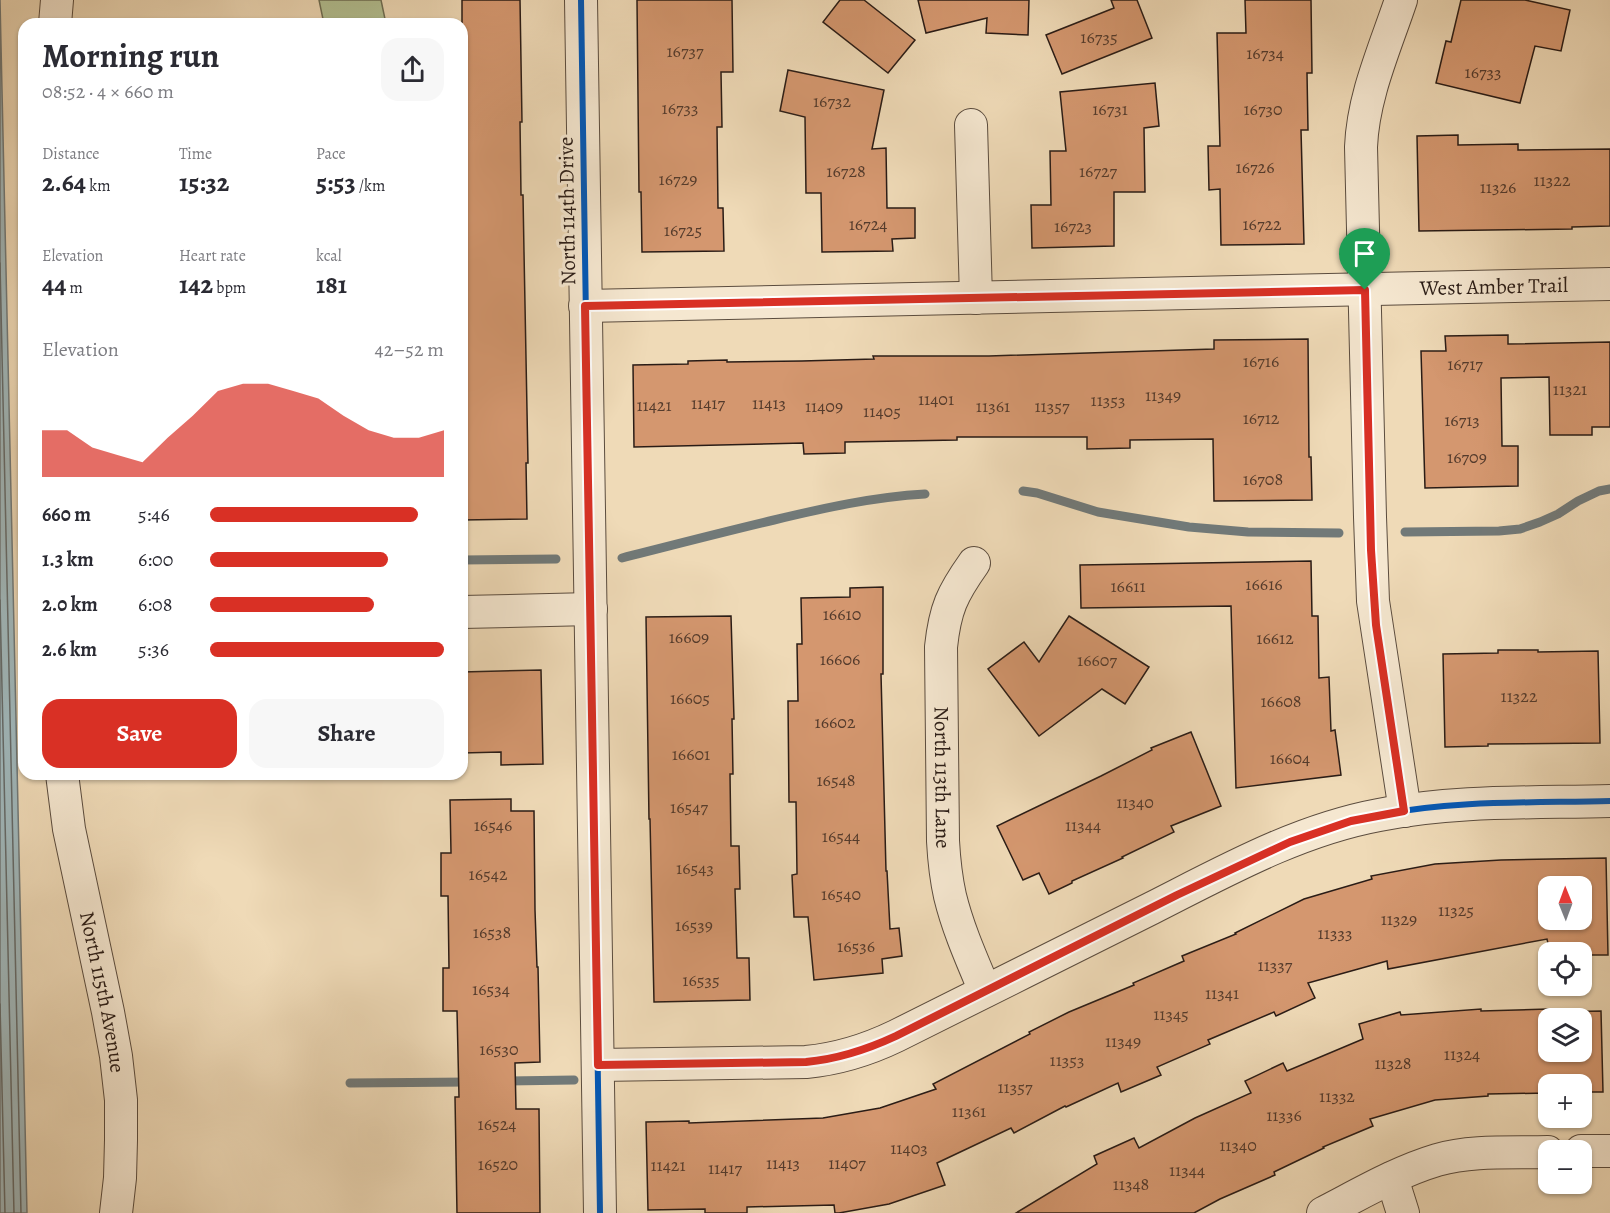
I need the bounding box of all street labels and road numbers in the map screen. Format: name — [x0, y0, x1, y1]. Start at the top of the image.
street label: North 114th Drive — [552, 136, 582, 286]
street label: West Amber Trail — [1418, 271, 1568, 302]
street label: North 113th Lane — [928, 706, 957, 849]
street label: North 115th Avenue — [73, 909, 132, 1074]

